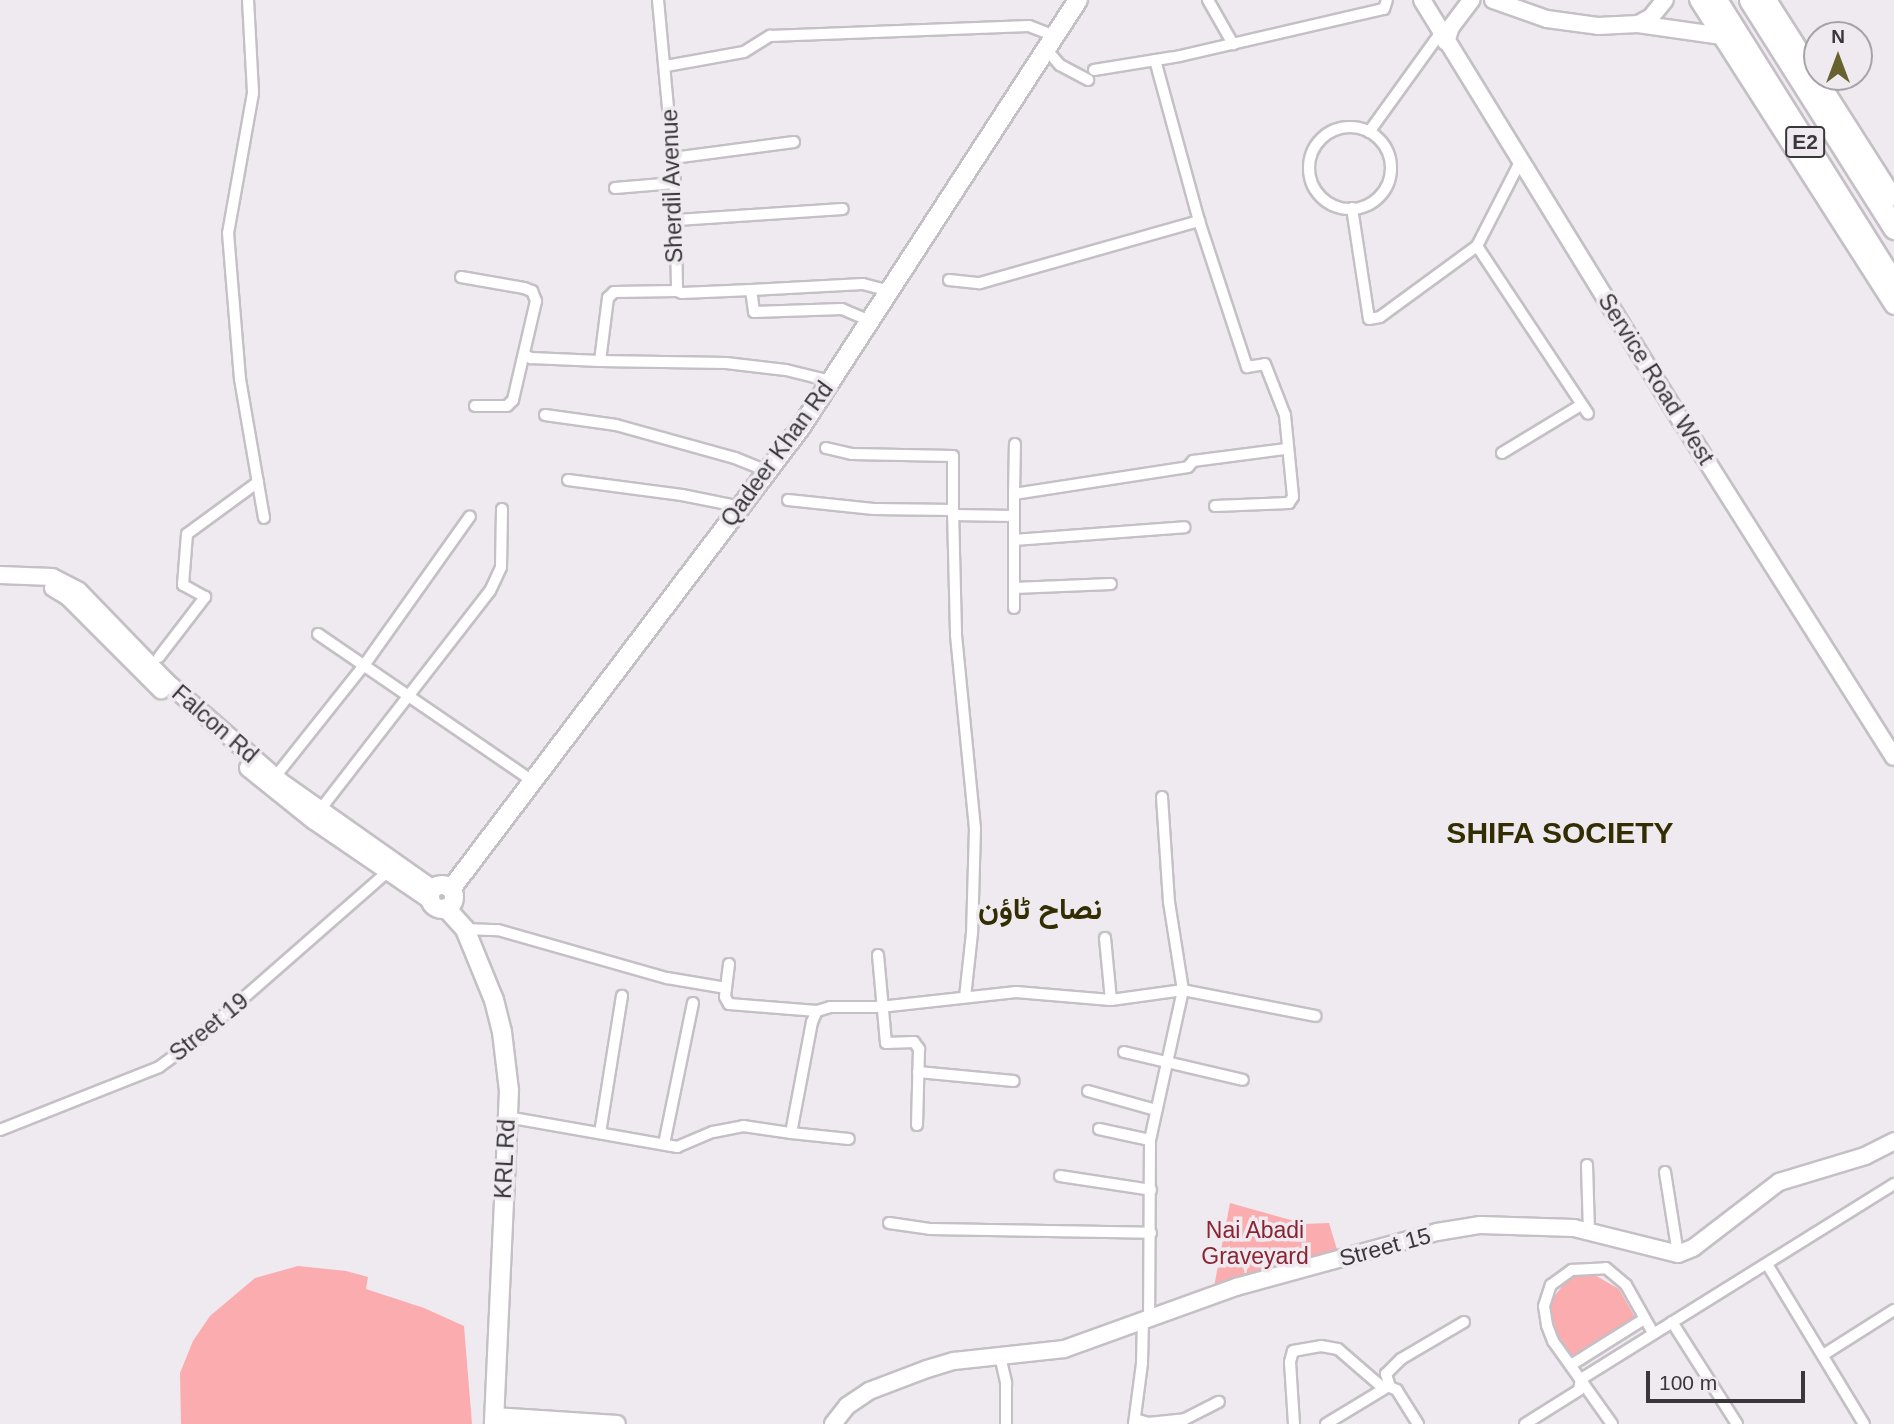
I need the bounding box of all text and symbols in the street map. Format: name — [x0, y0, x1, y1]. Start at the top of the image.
north arrow — [1803, 21, 1873, 91]
text: N — [1831, 26, 1845, 47]
street label: Sherdil Avenue — [655, 108, 689, 264]
road number: E2 — [1784, 124, 1826, 160]
street label: Service Road West — [1592, 288, 1720, 470]
street label: Qadeer Khan Rd — [715, 376, 839, 532]
street label: Falcon Rd — [166, 679, 264, 769]
district label: SHIFA SOCIETY — [1434, 815, 1686, 851]
district label: نصاح ٹاؤن — [978, 891, 1102, 927]
street label: Street 19 — [164, 987, 254, 1067]
street label: KRL Rd — [489, 1118, 521, 1200]
park label: Nai Abadi Graveyard — [1201, 1216, 1309, 1270]
street label: Street 15 — [1336, 1222, 1434, 1272]
scale bar — [1649, 1358, 1808, 1402]
text: 100 m — [1659, 1371, 1717, 1394]

